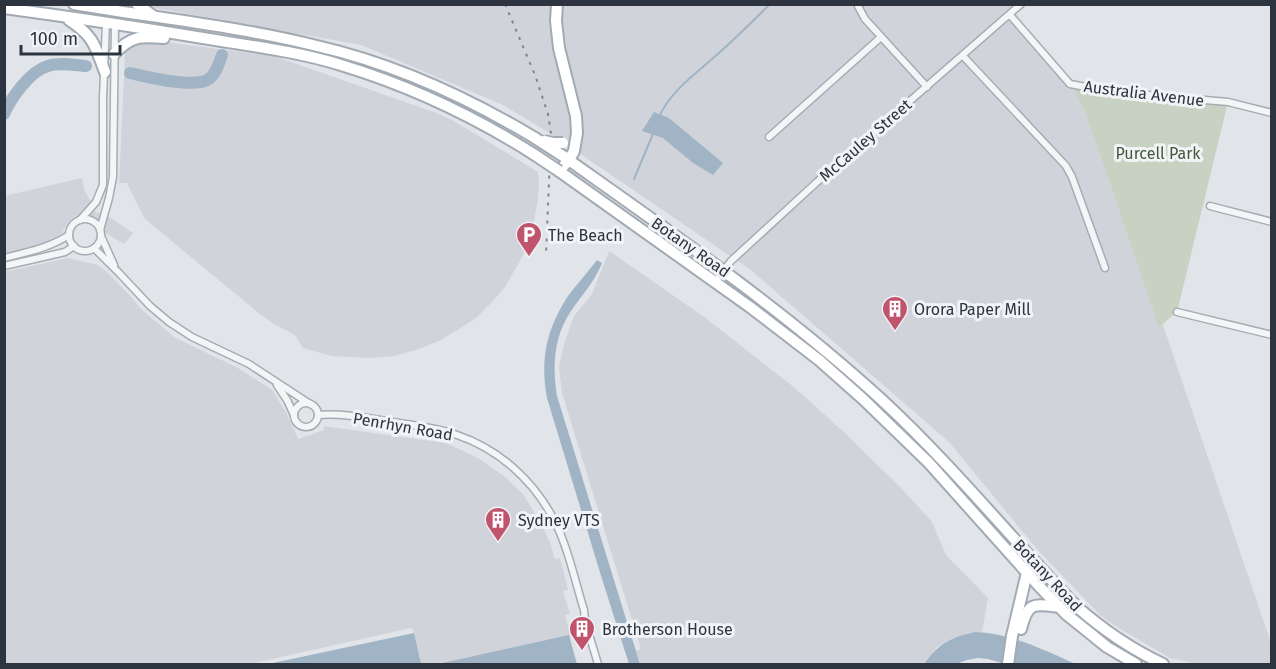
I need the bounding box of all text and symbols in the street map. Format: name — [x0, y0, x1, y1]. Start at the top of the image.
scale bar — [21, 18, 120, 56]
text: 100 m — [30, 28, 78, 50]
street label: Australia Avenue — [1083, 77, 1205, 110]
street label: McCauley Street — [815, 95, 915, 186]
park label: Purcell Park — [1115, 144, 1201, 163]
street label: Botany Road — [648, 213, 734, 281]
parking icon: The Beach — [514, 220, 544, 258]
place label: The Beach — [548, 226, 623, 245]
building icon: Orora Paper Mill — [880, 294, 910, 332]
place label: Orora Paper Mill — [914, 300, 1031, 319]
street label: Penrhyn Road — [352, 408, 454, 445]
building icon: Sydney VTS — [483, 505, 513, 543]
place label: Sydney VTS — [518, 511, 600, 530]
street label: Botany Road — [1009, 535, 1086, 615]
building icon: Brotherson House — [567, 614, 597, 652]
place label: Brotherson House — [602, 620, 733, 639]

